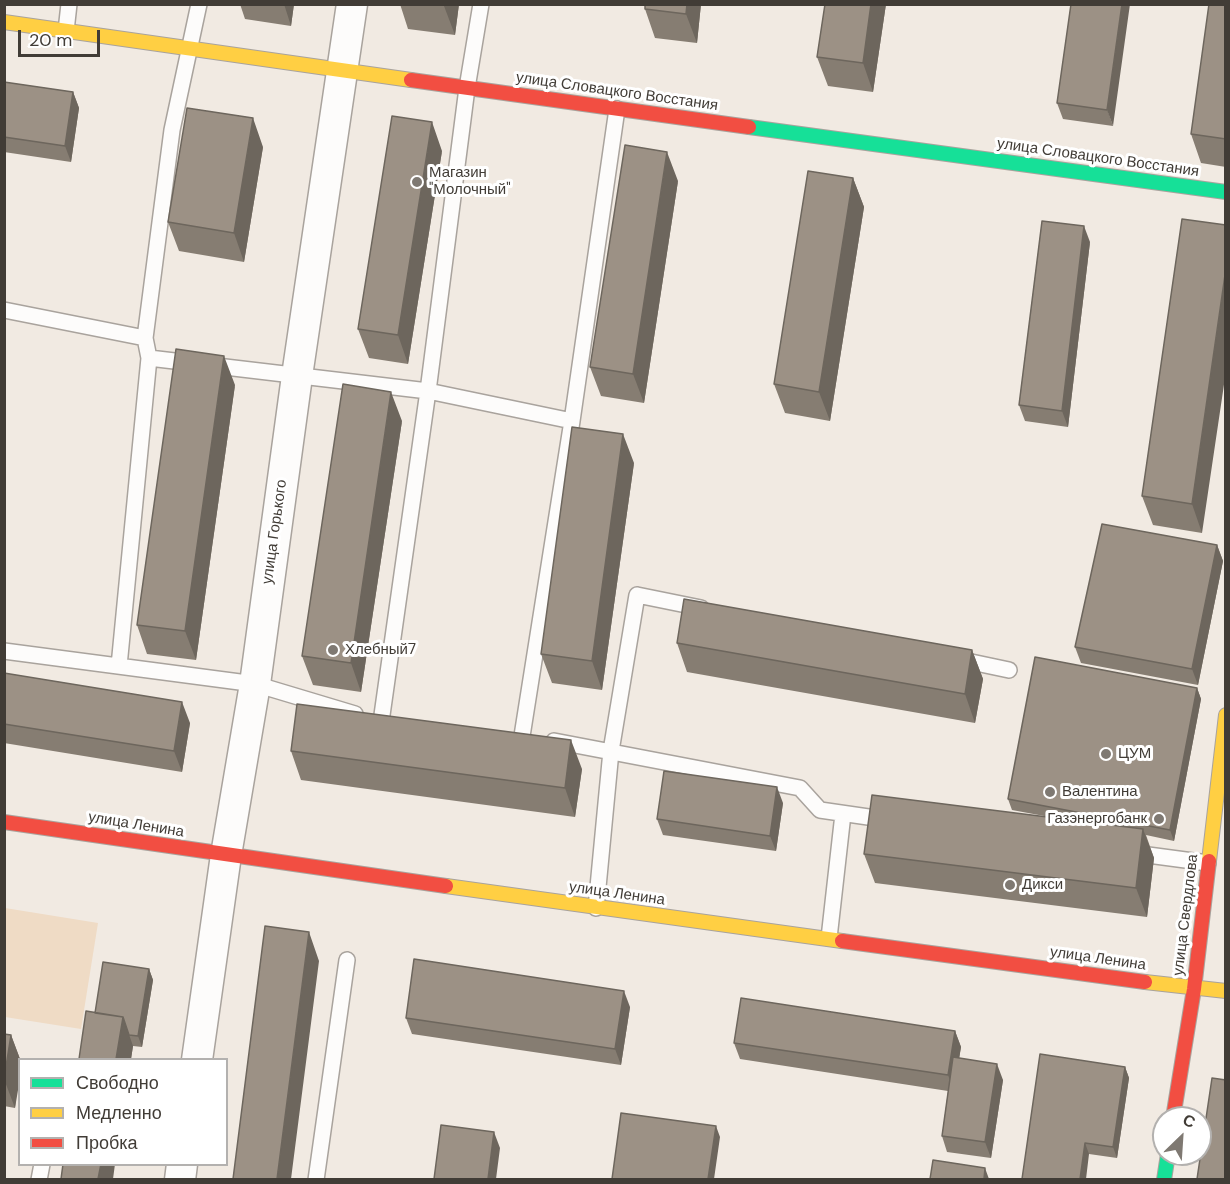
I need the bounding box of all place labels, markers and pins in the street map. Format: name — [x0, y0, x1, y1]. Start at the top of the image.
place label: Магазин "Молочный" — [429, 164, 511, 199]
marker: Магазин "Молочный" — [410, 175, 424, 189]
place label: Хлебный7 — [345, 641, 416, 659]
marker: Хлебный7 — [326, 643, 340, 657]
place label: ЦУМ — [1118, 745, 1151, 763]
marker: ЦУМ — [1099, 747, 1113, 761]
place label: Валентина — [1062, 783, 1138, 801]
marker: Валентина — [1043, 785, 1057, 799]
place label: Газэнергобанк — [1047, 810, 1147, 828]
marker: Газэнергобанк — [1152, 812, 1166, 826]
place label: Дикси — [1022, 876, 1063, 894]
marker: Дикси — [1003, 878, 1017, 892]

